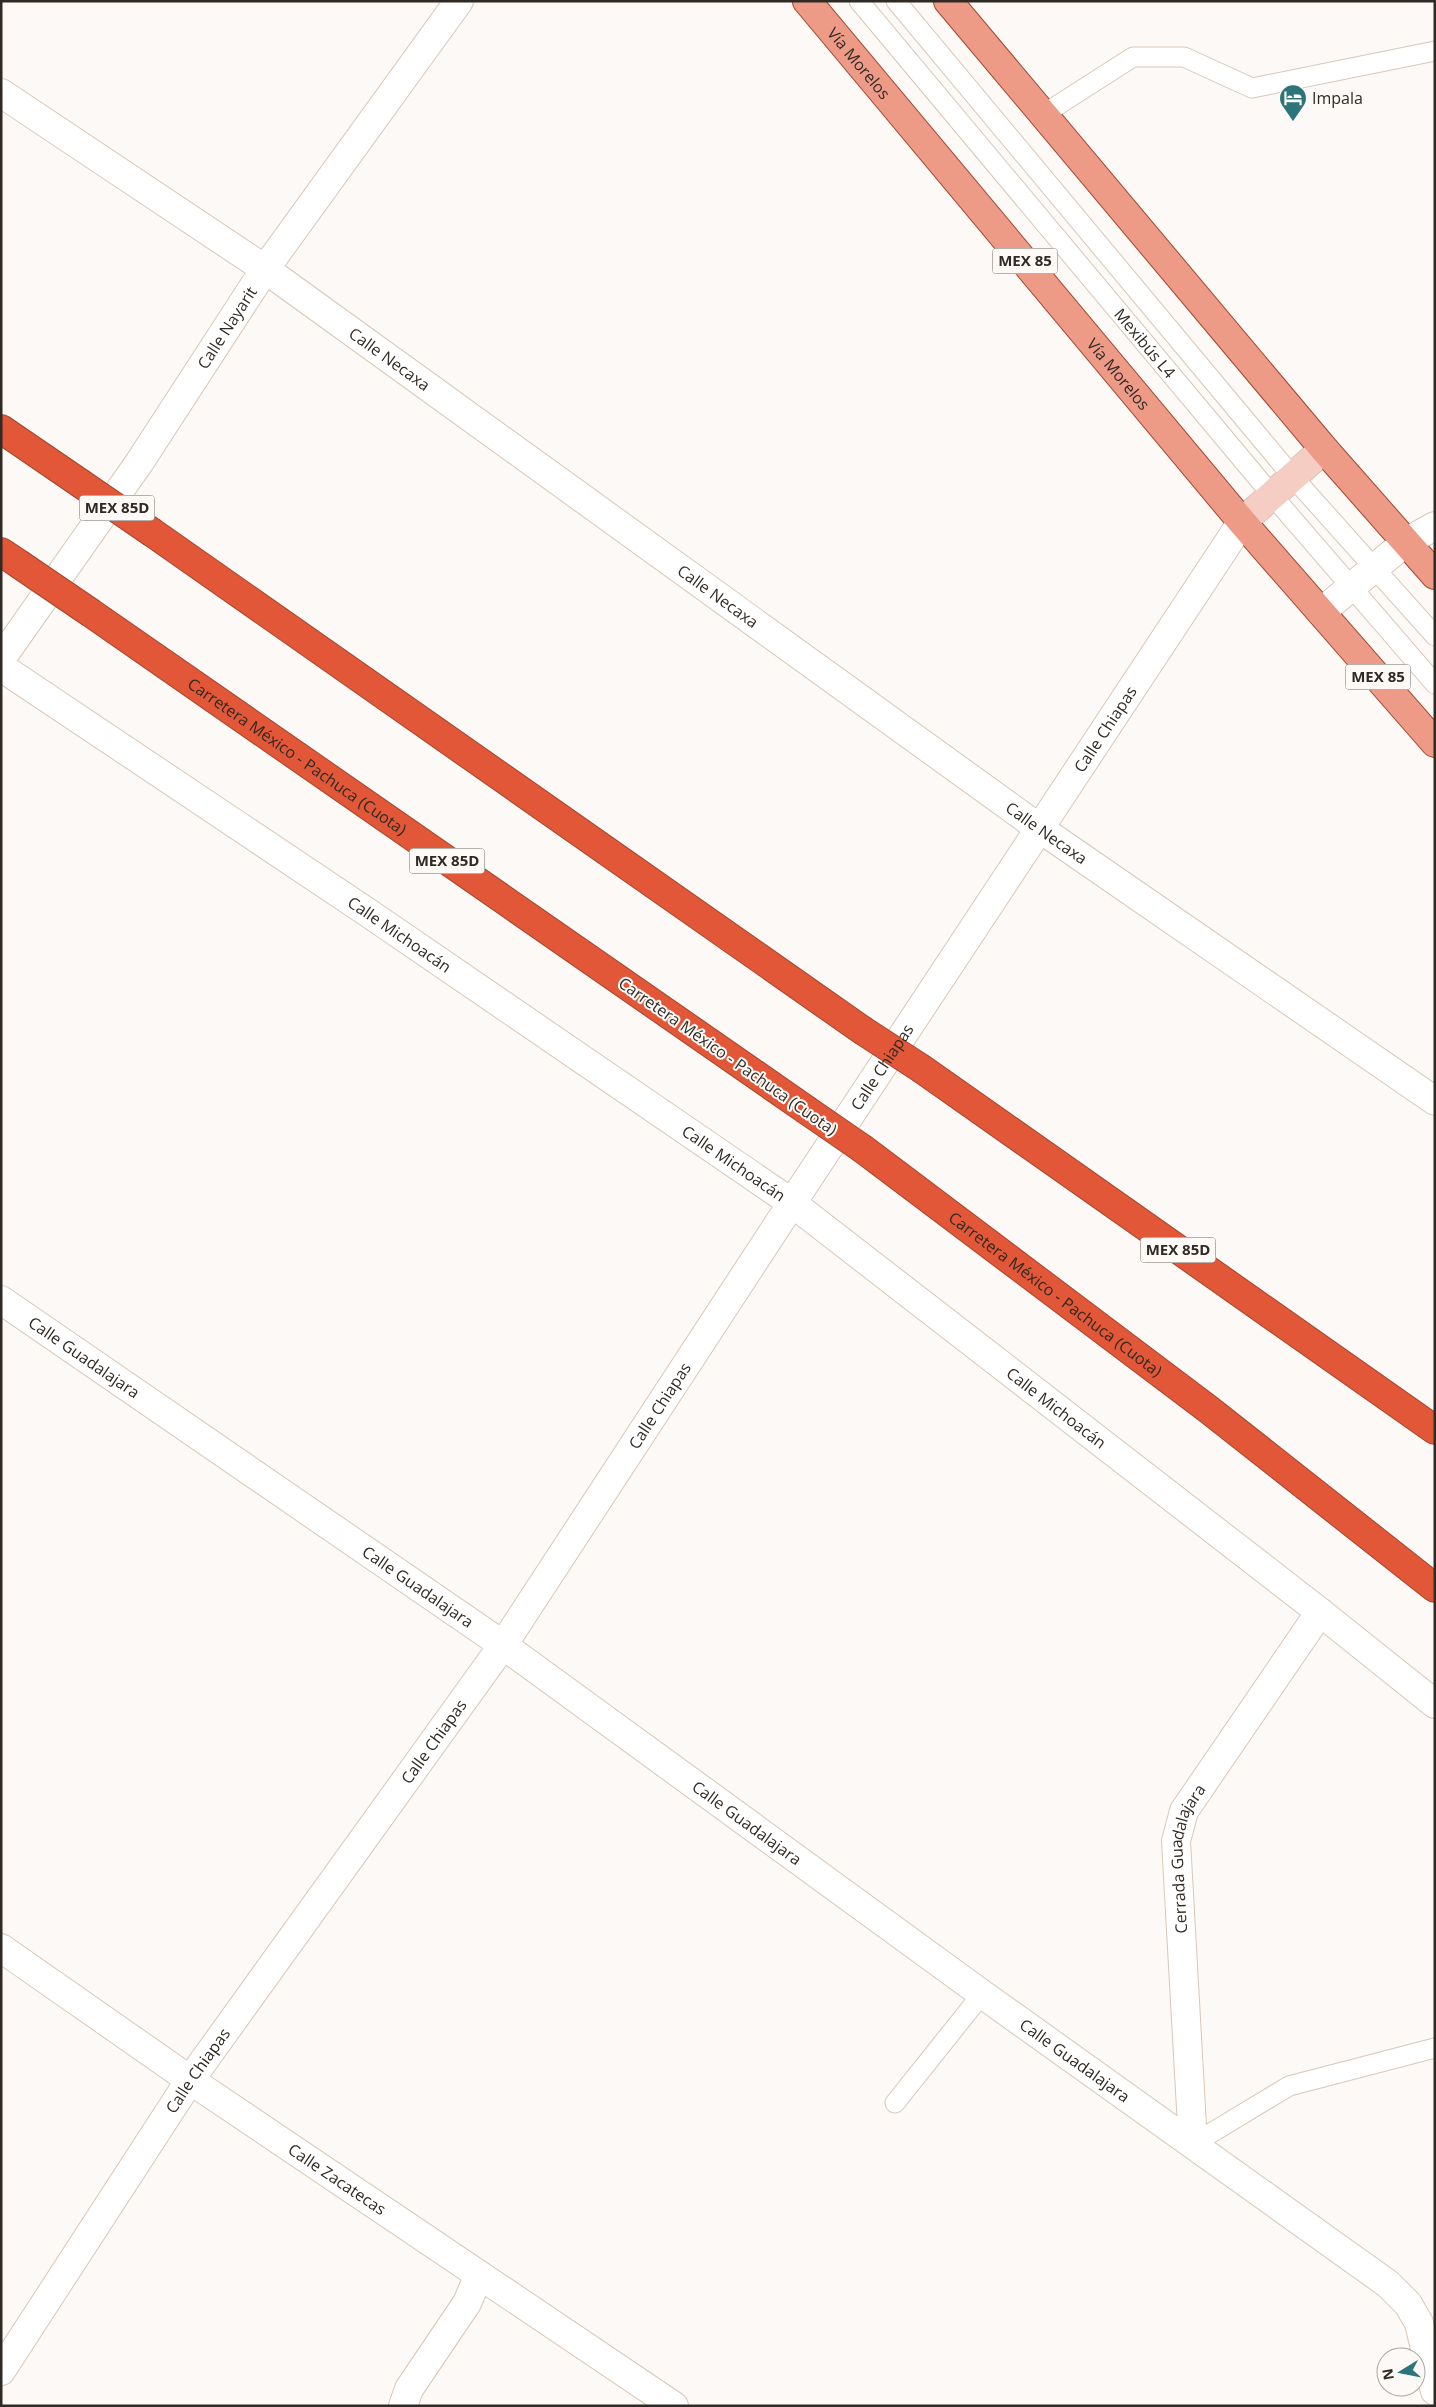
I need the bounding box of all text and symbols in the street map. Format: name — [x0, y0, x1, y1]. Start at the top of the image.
street label: Vía Morelos — [822, 23, 895, 104]
hotel icon: Impala — [1278, 83, 1308, 122]
place label: Impala — [1312, 87, 1363, 109]
road number: MEX 85 — [992, 248, 1058, 274]
street label: Calle Nayarit — [192, 282, 262, 373]
street label: Mexibús L4 — [1109, 304, 1181, 383]
street label: Calle Necaxa — [345, 322, 435, 396]
street label: Vía Morelos — [1082, 333, 1155, 415]
road number: MEX 85D — [80, 496, 154, 520]
street label: Calle Necaxa — [673, 559, 763, 633]
road number: MEX 85 — [1346, 664, 1410, 690]
street label: Carretera México - Pachuca (Cuota) — [183, 672, 411, 840]
street label: Calle Chiapas — [1069, 682, 1142, 777]
street label: Calle Necaxa — [1001, 796, 1092, 869]
road number: MEX 85D — [410, 848, 484, 874]
street label: Calle Michoacán — [343, 891, 456, 978]
street label: Carretera México - Pachuca (Cuota) — [614, 972, 842, 1140]
street label: Calle Chiapas — [845, 1019, 918, 1115]
street label: Calle Michoacán — [678, 1120, 790, 1206]
street label: Carretera México - Pachuca (Cuota) — [944, 1206, 1167, 1382]
road number: MEX 85D — [1140, 1238, 1216, 1262]
street label: Calle Guadalajara — [24, 1311, 144, 1403]
street label: Calle Chiapas — [623, 1358, 696, 1453]
street label: Calle Michoacán — [1002, 1362, 1111, 1454]
street label: Calle Guadalajara — [358, 1541, 478, 1633]
street label: Calle Chiapas — [396, 1695, 471, 1788]
street label: Calle Guadalajara — [688, 1775, 806, 1870]
street label: Cerrada Guadalajara — [1165, 1780, 1210, 1934]
street label: Calle Guadalajara — [1015, 2013, 1134, 2107]
street label: Calle Chiapas — [160, 2024, 235, 2118]
street label: Calle Zacatecas — [284, 2138, 390, 2220]
north arrow — [1376, 2347, 1426, 2397]
text: N — [1377, 2367, 1398, 2382]

